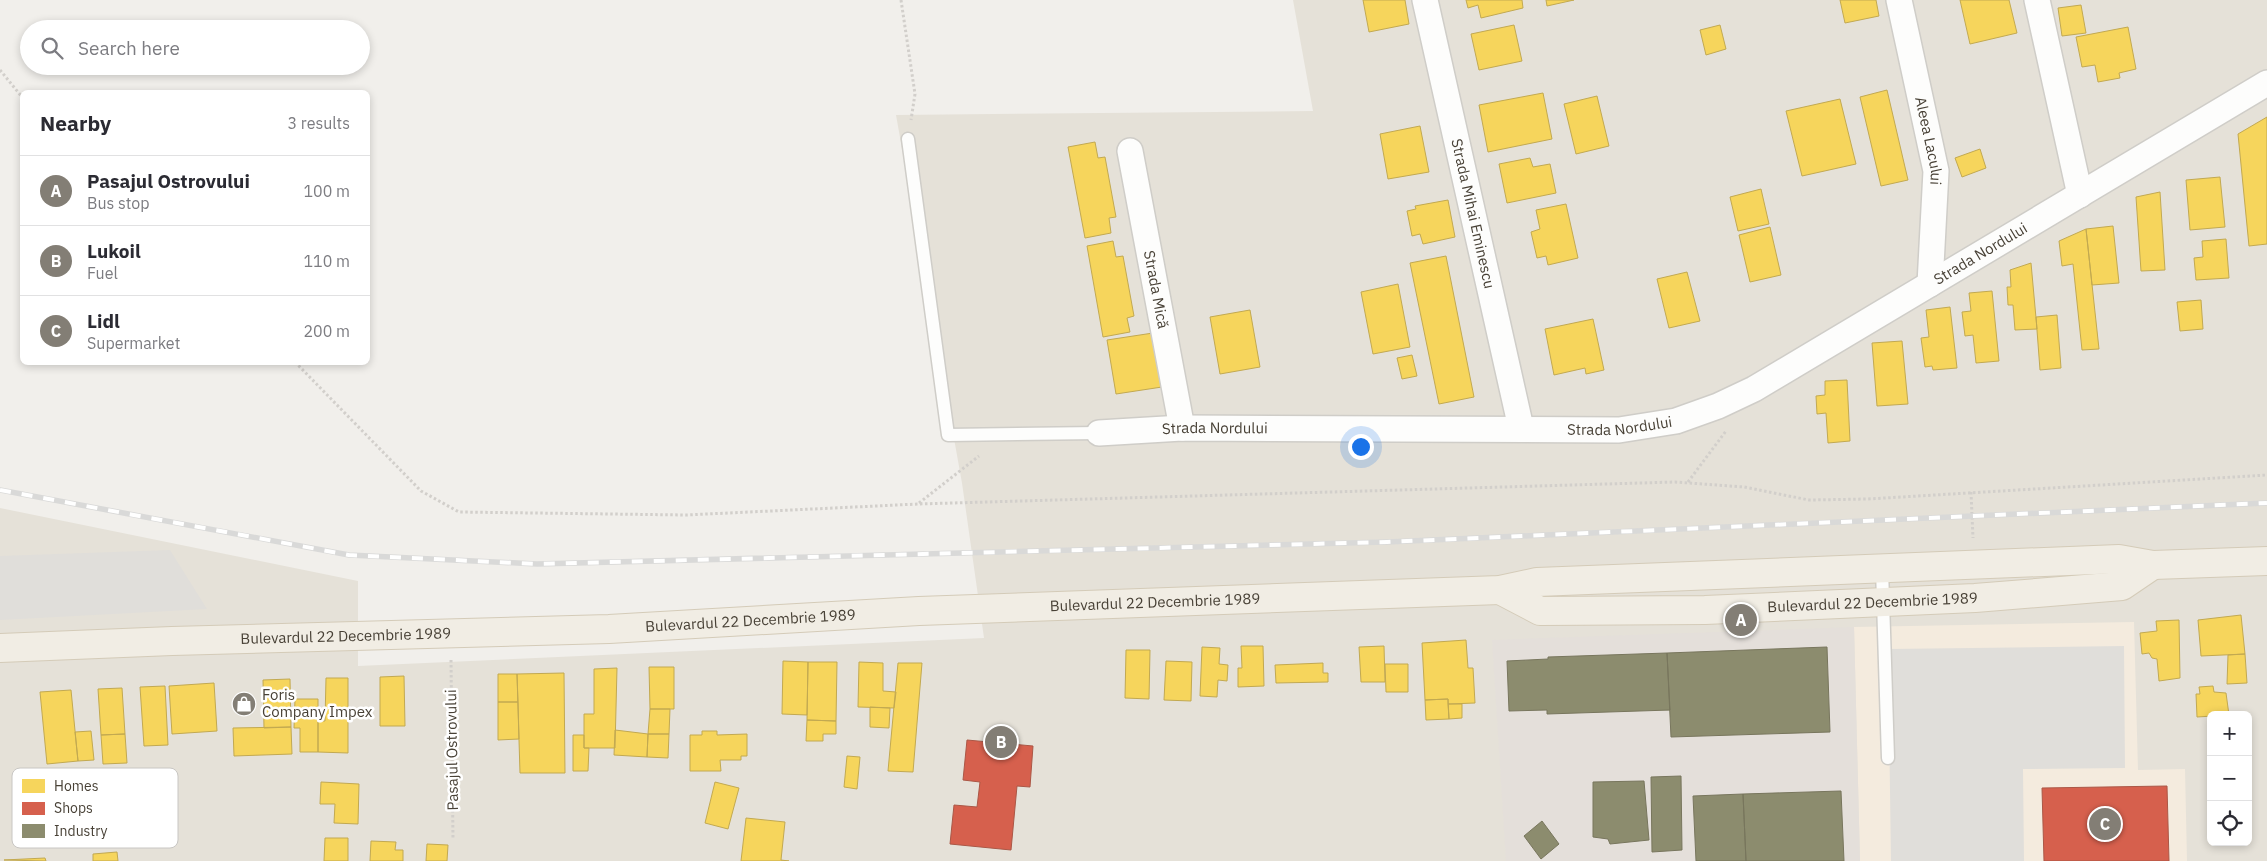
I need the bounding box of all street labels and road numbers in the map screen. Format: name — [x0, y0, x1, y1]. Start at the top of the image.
street label: Aleea Lacului — [1911, 95, 1946, 185]
street label: Strada Mihai Eminescu — [1447, 137, 1499, 290]
street label: Strada Nordului — [1930, 218, 2031, 289]
street label: Strada Mică — [1140, 249, 1173, 330]
street label: Strada Nordului — [1567, 412, 1673, 440]
street label: Strada Nordului — [1161, 418, 1268, 438]
street label: Bulevardul 22 Decembrie 1989 — [1767, 588, 1978, 616]
street label: Bulevardul 22 Decembrie 1989 — [1049, 589, 1261, 615]
street label: Bulevardul 22 Decembrie 1989 — [645, 605, 856, 636]
street label: Bulevardul 22 Decembrie 1989 — [240, 623, 451, 648]
street label: Pasajul Ostrovului — [441, 689, 462, 811]

